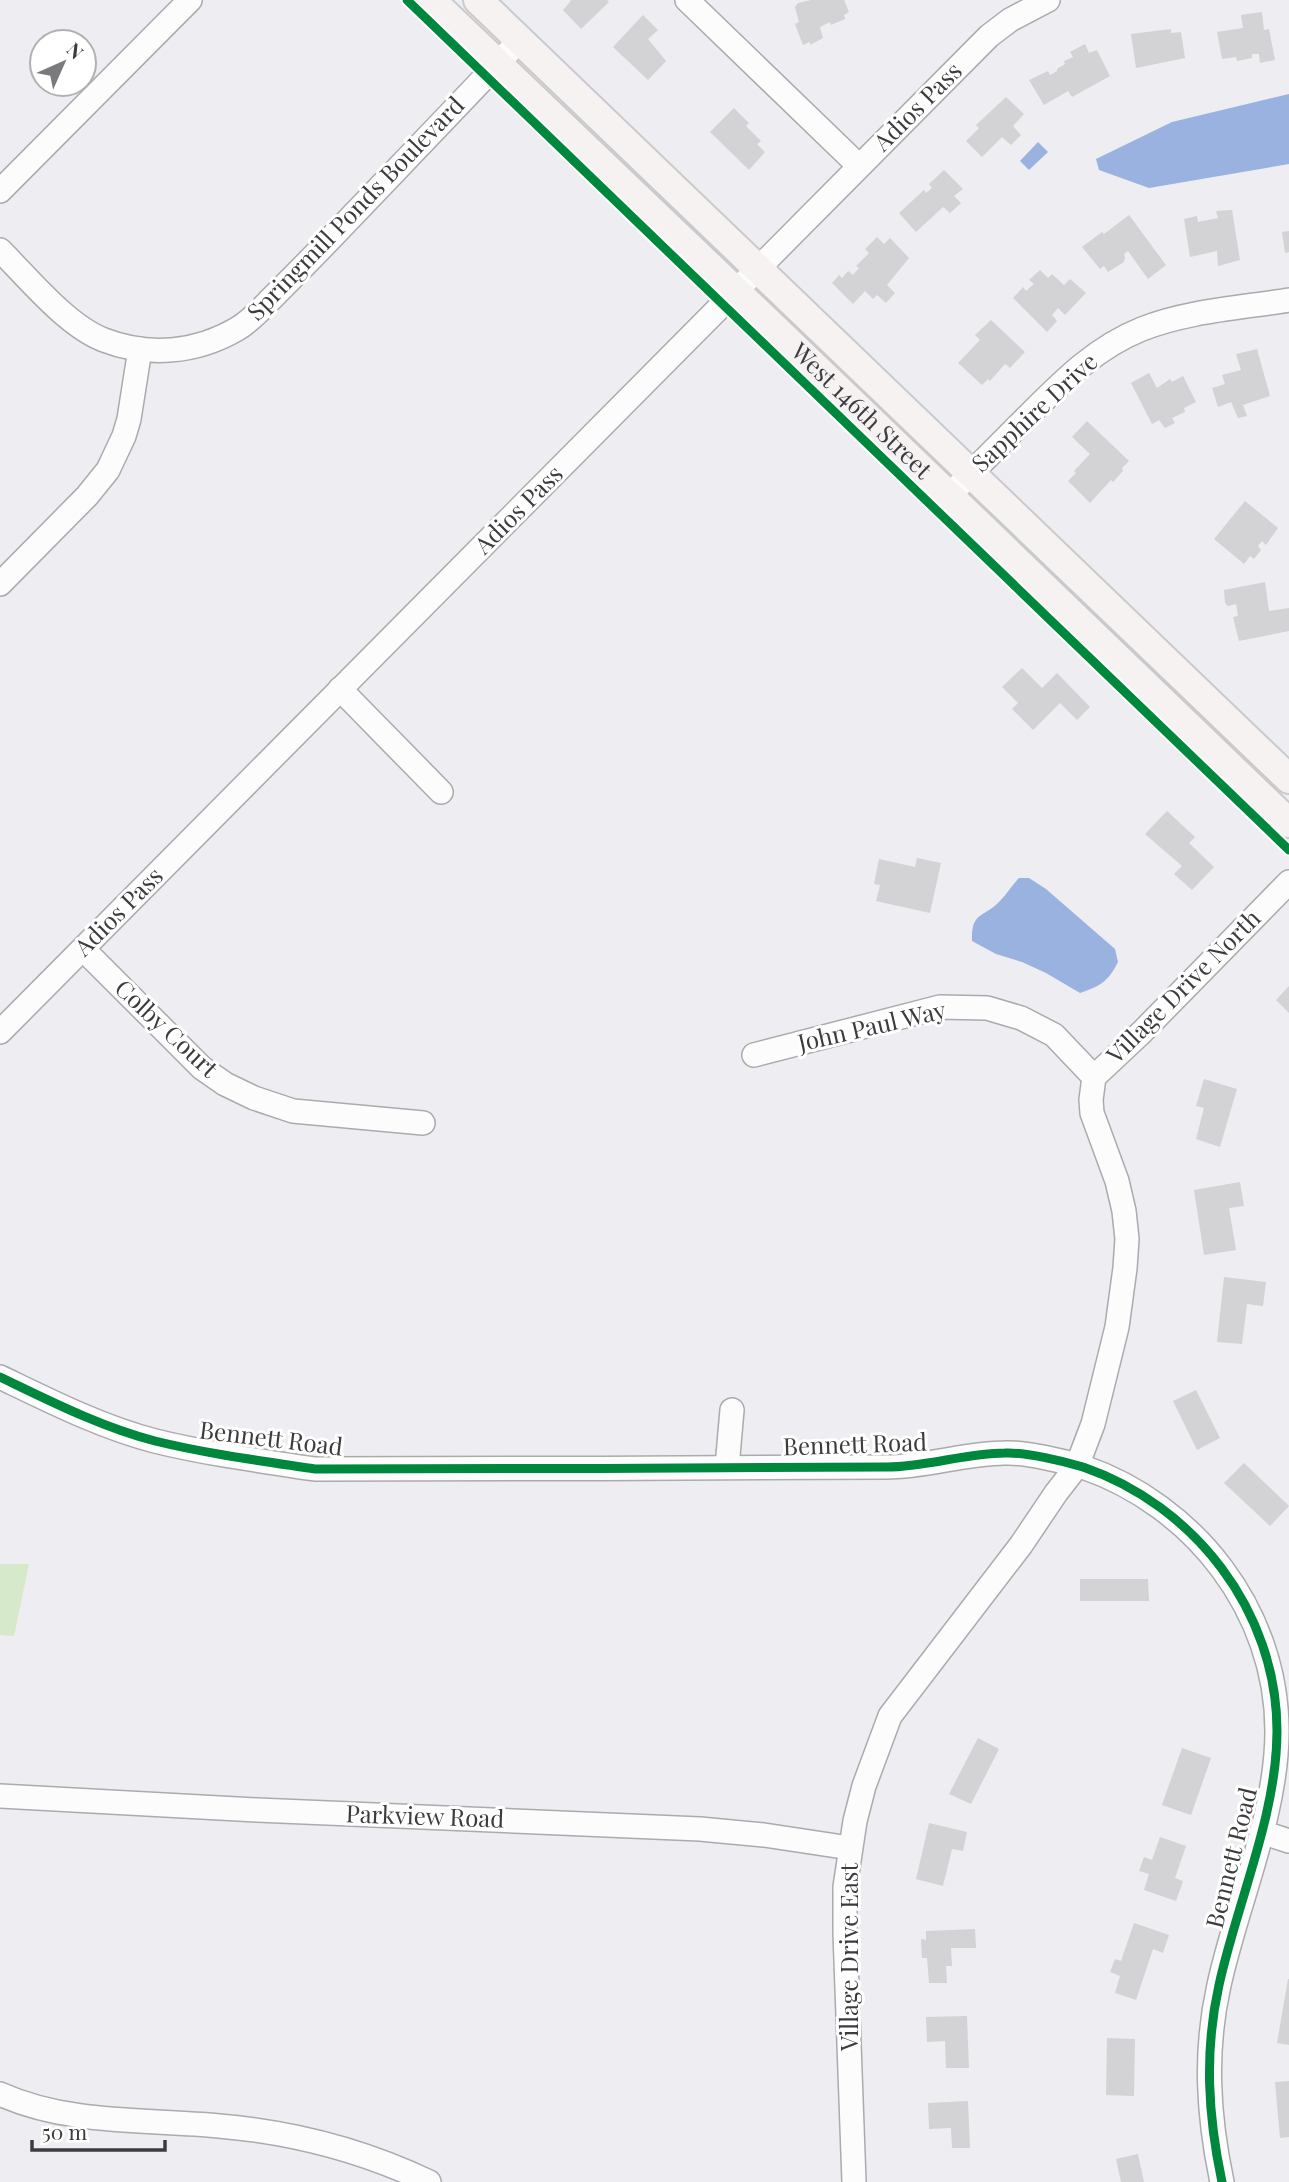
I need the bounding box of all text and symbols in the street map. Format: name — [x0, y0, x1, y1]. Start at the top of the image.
north arrow — [28, 28, 98, 98]
text: N — [62, 36, 90, 65]
street label: Adios Pass — [865, 54, 968, 158]
street label: Springmill Ponds Boulevard — [239, 89, 470, 327]
street label: West 146th Street — [785, 334, 940, 485]
street label: Sapphire Drive — [964, 345, 1103, 478]
street label: Adios Pass — [466, 457, 569, 561]
street label: Adios Pass — [66, 859, 169, 963]
street label: Village Drive North — [1098, 902, 1267, 1070]
street label: Colby Court — [109, 972, 226, 1084]
street label: John Paul Way — [793, 992, 949, 1058]
street label: Bennett Road — [198, 1412, 345, 1462]
street label: Bennett Road — [782, 1424, 928, 1462]
street label: Bennett Road — [1197, 1784, 1263, 1931]
street label: Parkview Road — [345, 1796, 505, 1834]
street label: Village Drive East — [832, 1862, 864, 2052]
scale bar — [32, 2108, 164, 2152]
text: 50 m — [42, 2117, 88, 2145]

